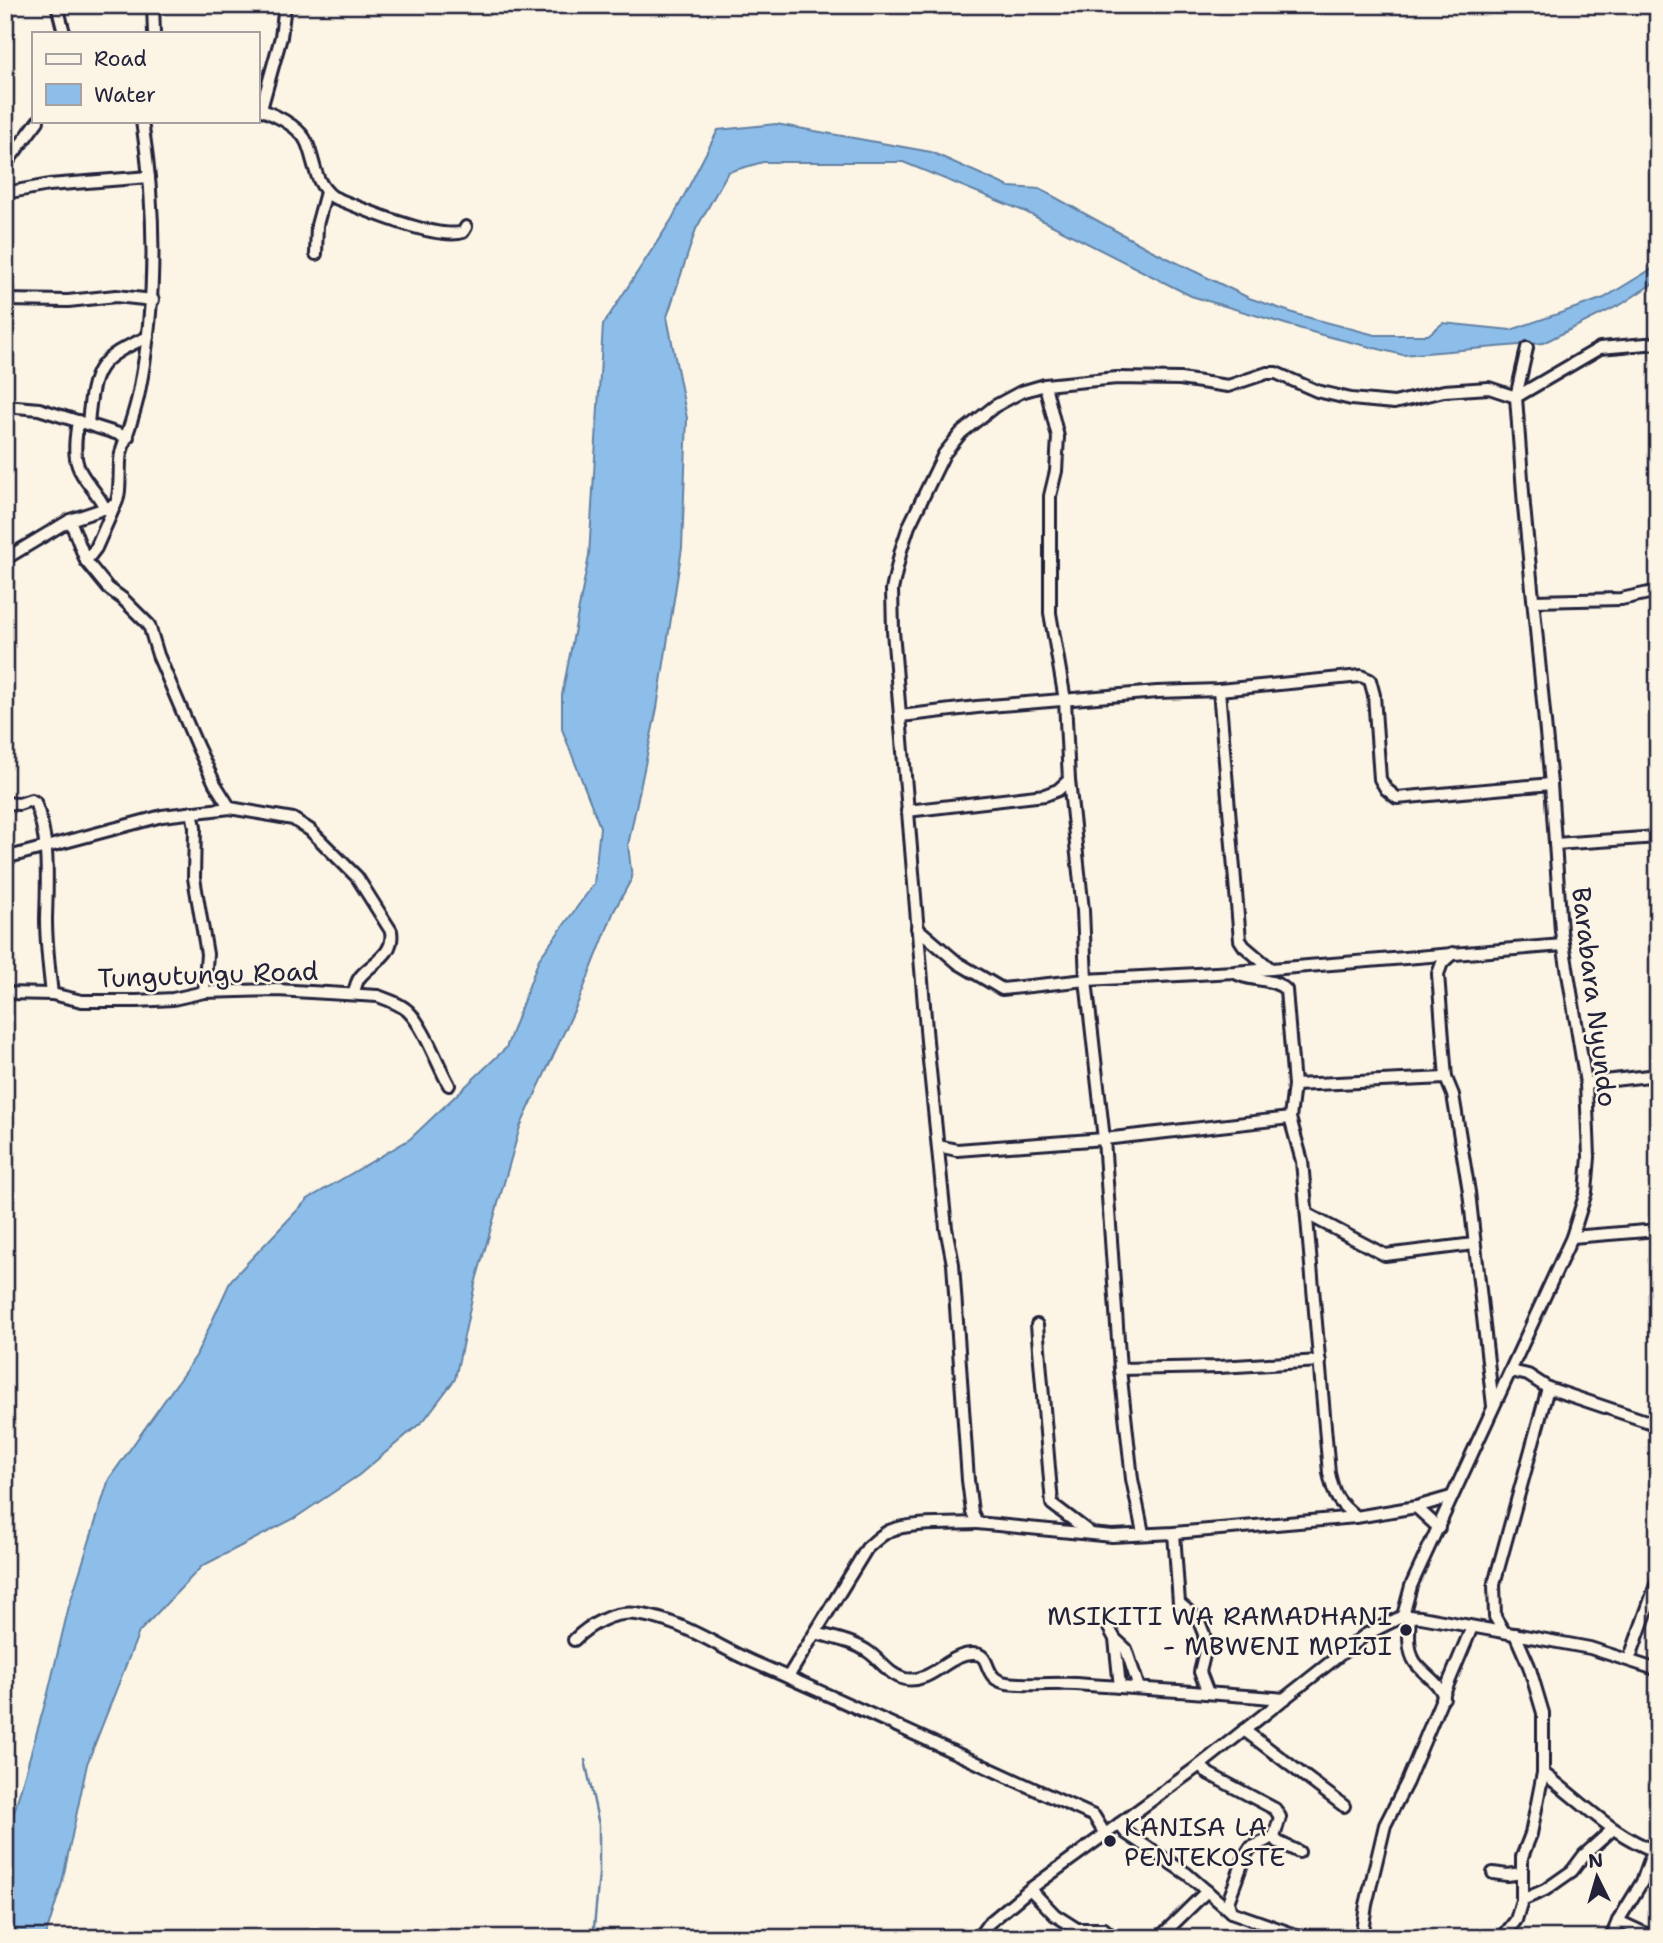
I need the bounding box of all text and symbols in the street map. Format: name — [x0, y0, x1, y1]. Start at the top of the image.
legend — [32, 32, 259, 122]
text: Road — [94, 45, 147, 73]
text: Water — [94, 81, 156, 109]
street label: Barabara Nyundo — [1564, 885, 1626, 1109]
street label: Tungutungu Road — [97, 953, 319, 995]
place label: MSIKITI WA RAMADHANI - MBWENI MPIJI — [1047, 1598, 1392, 1663]
marker: MSIKITI WA RAMADHANI - MBWENI MPIJI — [1398, 1622, 1414, 1638]
place label: KANISA LA PENTEKOSTE — [1124, 1809, 1286, 1874]
marker: KANISA LA PENTEKOSTE — [1102, 1833, 1118, 1849]
north arrow — [1562, 1842, 1632, 1912]
text: N — [1587, 1847, 1604, 1874]

